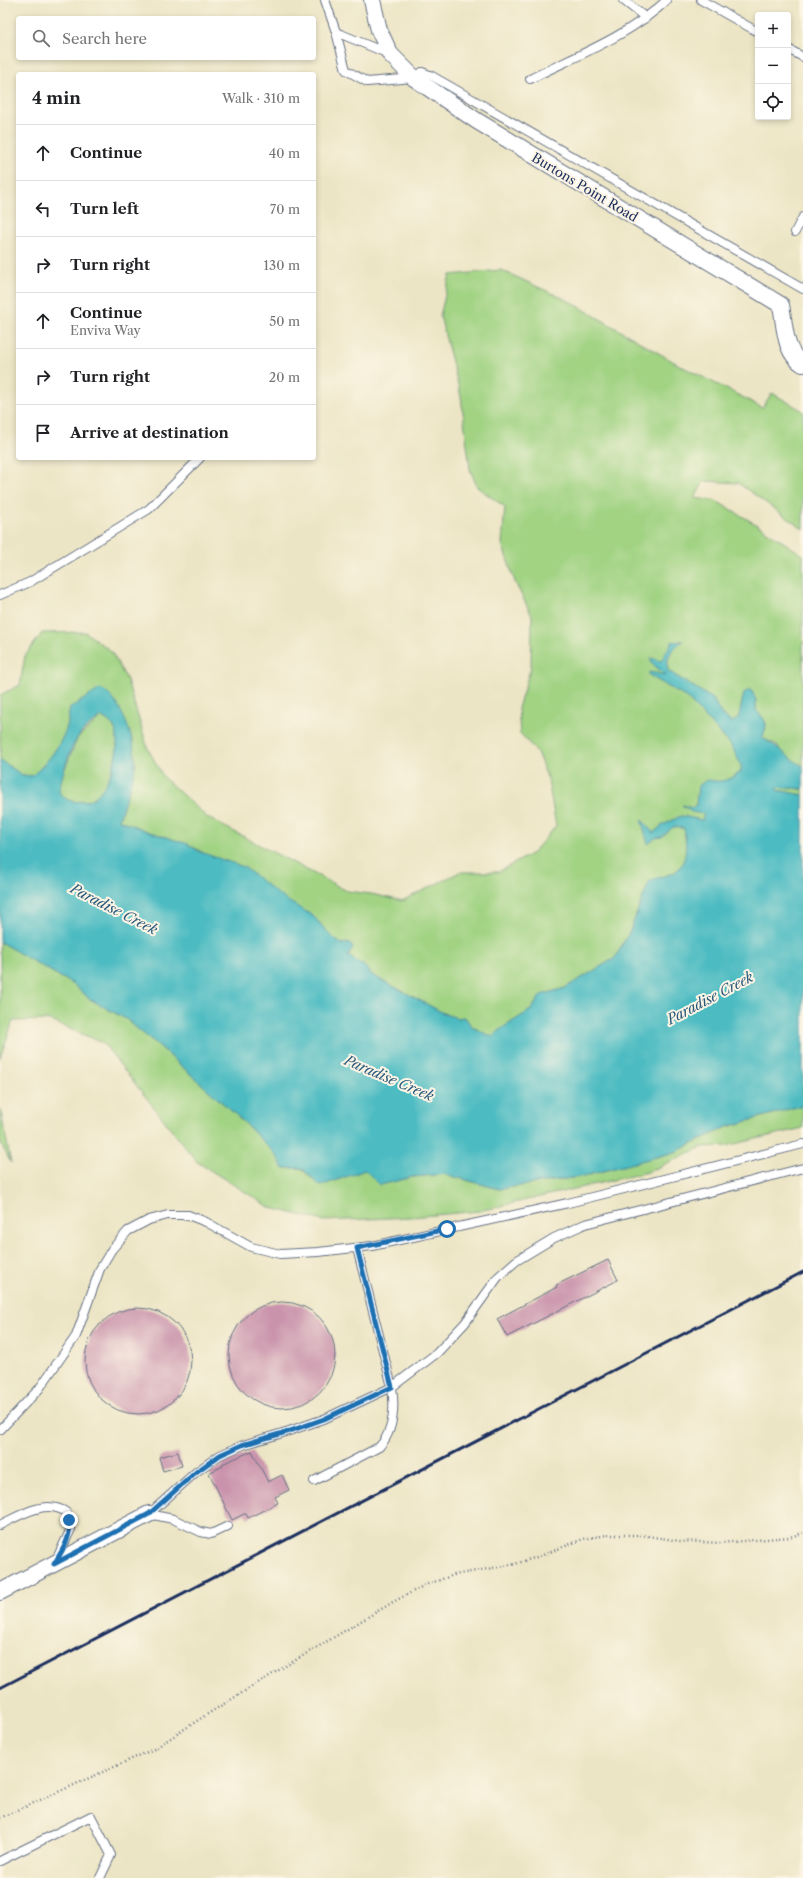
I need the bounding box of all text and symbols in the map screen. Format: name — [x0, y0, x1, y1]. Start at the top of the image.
map controls — [755, 12, 791, 120]
button: + — [755, 12, 791, 48]
search box — [16, 16, 316, 60]
icon: search — [30, 27, 52, 49]
text: Search here — [62, 29, 147, 48]
button: − — [755, 48, 791, 84]
button: locate — [755, 84, 791, 120]
text: 4 min — [32, 88, 81, 108]
text: Walk · 310 m — [222, 90, 300, 106]
icon: ahead — [32, 142, 54, 164]
text: Continue — [70, 143, 142, 162]
text: 40 m — [269, 145, 300, 161]
street label: Burtons Point Road — [529, 149, 641, 225]
icon: left — [32, 198, 54, 220]
text: Turn left — [70, 199, 139, 218]
text: 70 m — [270, 201, 300, 217]
icon: right — [32, 254, 54, 276]
text: Turn right — [70, 255, 150, 274]
text: 130 m — [264, 257, 300, 273]
text: Continue — [70, 303, 142, 322]
icon: ahead — [32, 310, 54, 332]
text: 50 m — [269, 313, 300, 329]
text: Enviva Way — [70, 322, 141, 338]
icon: right — [32, 366, 54, 388]
text: Turn right — [70, 367, 150, 386]
text: 20 m — [269, 369, 300, 385]
icon: arrive — [32, 422, 54, 444]
text: Arrive at destination — [70, 423, 229, 442]
water label: Paradise Creek — [67, 879, 161, 939]
water label: Paradise Creek — [663, 967, 757, 1029]
water label: Paradise Creek — [341, 1051, 437, 1105]
route start — [438, 1220, 456, 1238]
route end — [60, 1511, 78, 1529]

